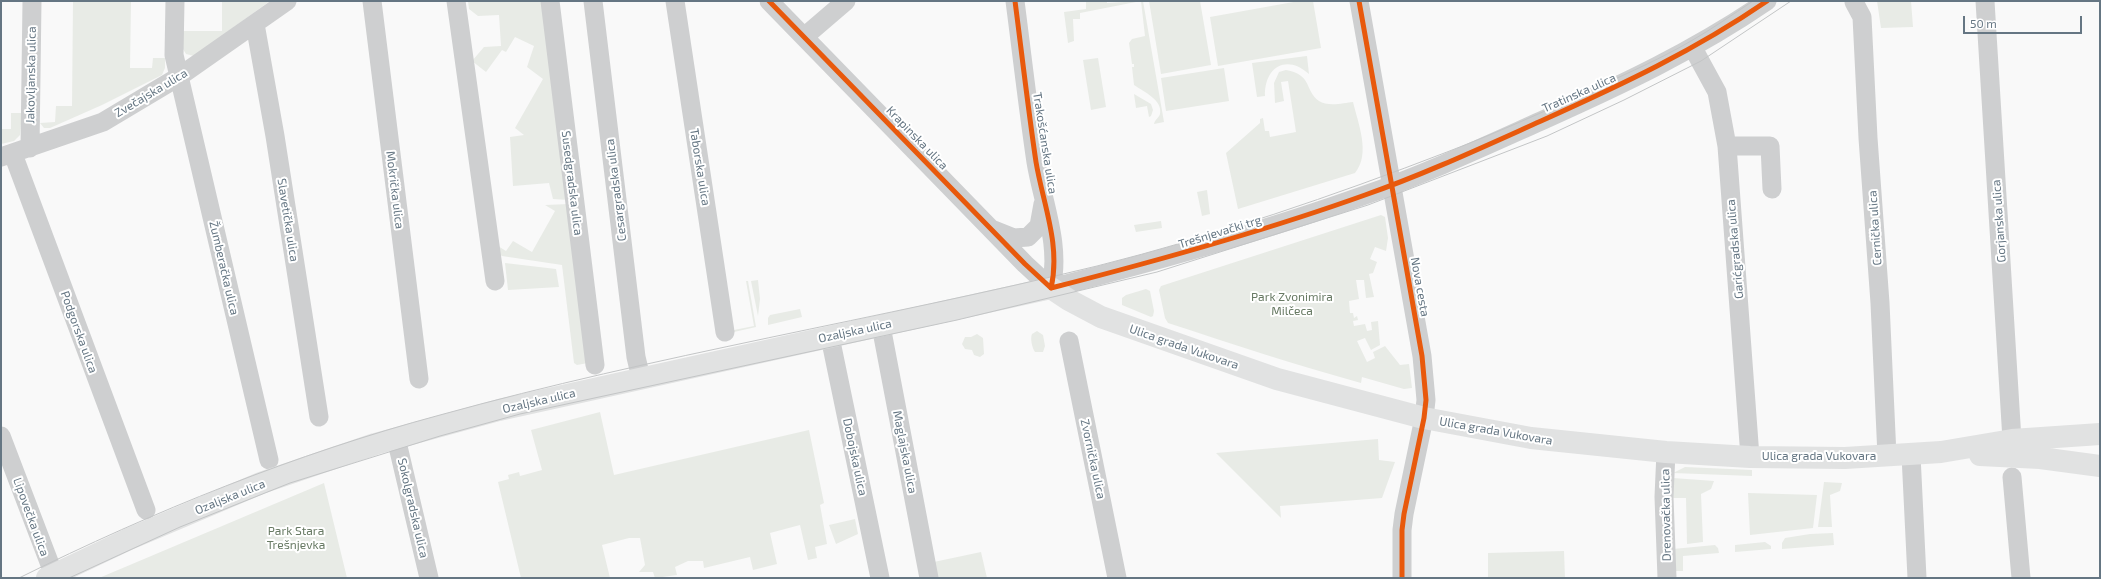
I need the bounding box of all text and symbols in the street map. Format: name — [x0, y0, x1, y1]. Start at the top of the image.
scale bar — [1965, 8, 2084, 34]
text: 50 m — [1970, 16, 1997, 30]
street label: Jakovljanska ulica — [23, 26, 39, 124]
street label: Zvečajska ulica — [112, 66, 190, 120]
street label: Tratinska ulica — [1540, 70, 1618, 116]
street label: Trakošćanska ulica — [1030, 91, 1060, 195]
street label: Krapinska ulica — [883, 103, 951, 173]
street label: Taborska ulica — [687, 127, 713, 207]
street label: Susedgradska ulica — [558, 130, 586, 236]
street label: Cesargradska ulica — [603, 138, 629, 242]
street label: Mokrička ulica — [383, 150, 407, 230]
street label: Slavetička ulica — [274, 177, 302, 263]
street label: Gorjanska ulica — [1989, 179, 2009, 263]
street label: Cernička ulica — [1865, 190, 1885, 266]
street label: Garićgradska ulica — [1723, 199, 1747, 299]
street label: Trešnjevački trg — [1177, 213, 1263, 251]
street label: Žumberačka ulica — [206, 220, 242, 316]
street label: Nova cesta — [1408, 256, 1432, 318]
street label: Podgorska ulica — [57, 289, 101, 375]
park label: Park Zvonimira Milčeca — [1251, 290, 1333, 318]
street label: Ozaljska ulica — [817, 316, 893, 346]
street label: Ulica grada Vukovara — [1127, 322, 1241, 372]
street label: Ozaljska ulica — [501, 386, 577, 416]
street label: Maglajska ulica — [890, 409, 920, 495]
street label: Ulica grada Vukovara — [1438, 414, 1554, 448]
street label: Dobojska ulica — [840, 417, 870, 497]
street label: Zvornička ulica — [1077, 418, 1109, 500]
street label: Ulica grada Vukovara — [1762, 449, 1876, 463]
street label: Sokolgradska ulica — [394, 457, 432, 559]
street label: Drenovačka ulica — [1658, 469, 1674, 561]
street label: Lipovečka ulica — [10, 476, 52, 558]
street label: Ozaljska ulica — [193, 476, 267, 518]
park label: Park Stara Trešnjevka — [267, 524, 325, 552]

